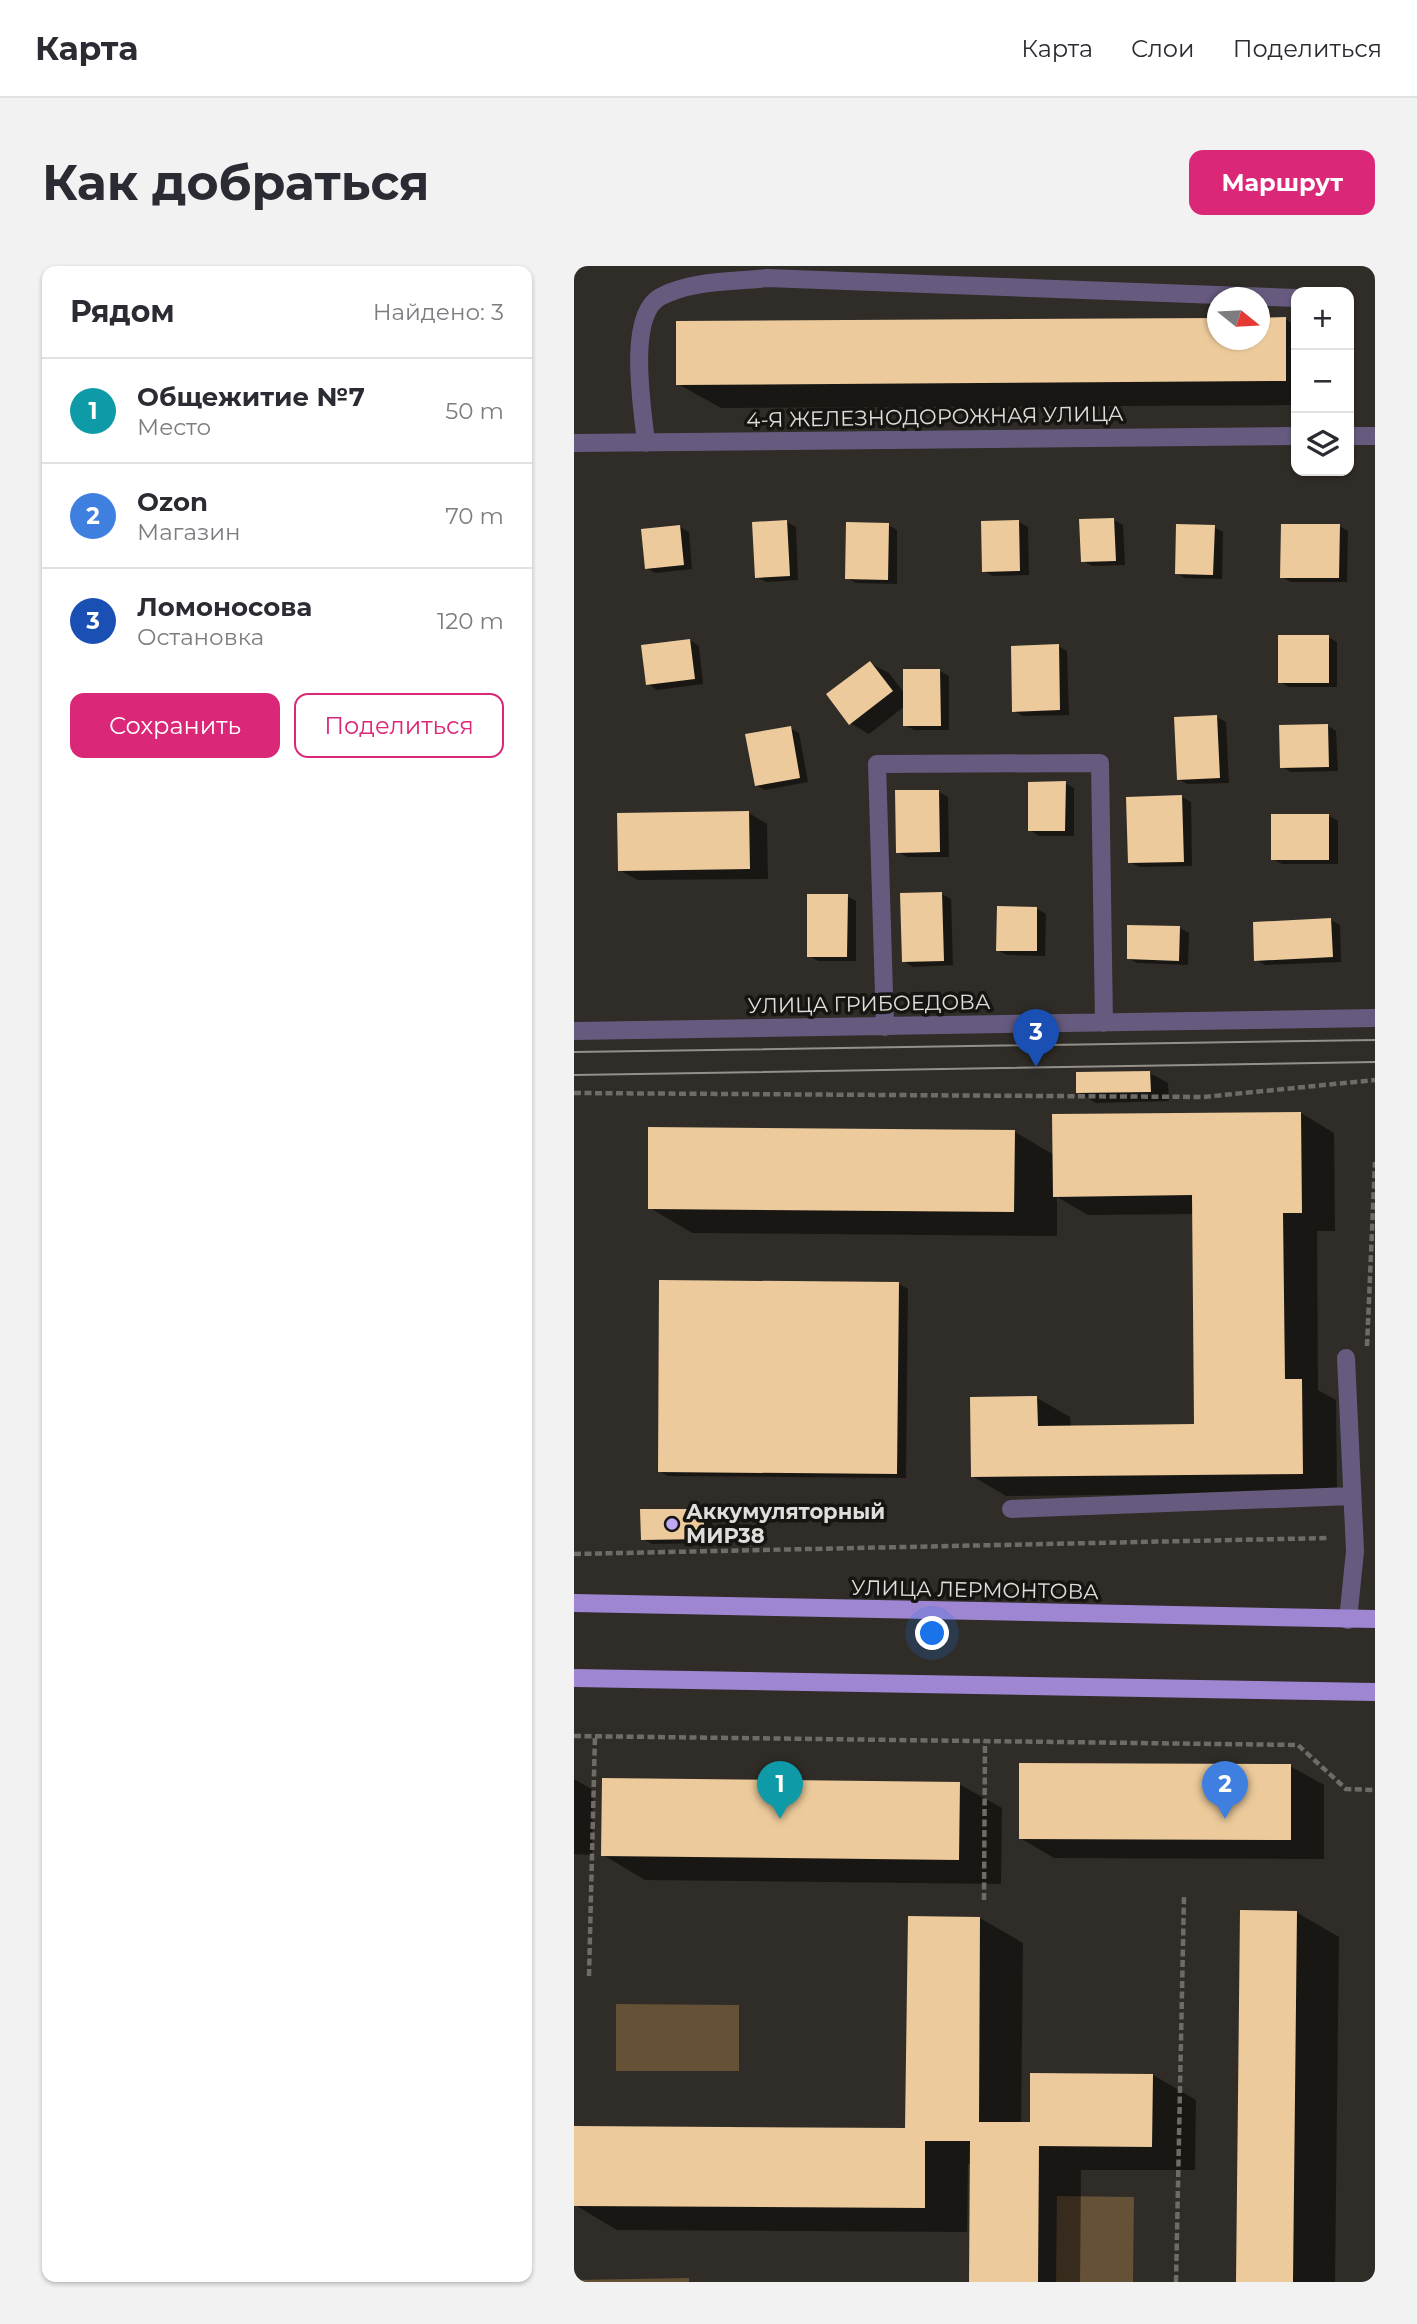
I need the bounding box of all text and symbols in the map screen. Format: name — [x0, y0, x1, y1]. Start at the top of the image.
text: Карта — [35, 28, 138, 68]
text: Карта — [1021, 34, 1093, 63]
text: Слои — [1131, 34, 1195, 63]
text: Поделиться — [1233, 34, 1382, 63]
button: Маршрут — [1189, 150, 1375, 215]
text: Как добраться — [42, 153, 430, 212]
north arrow — [1207, 287, 1270, 350]
map controls — [1291, 287, 1354, 476]
button: + — [1291, 287, 1354, 350]
text: Рядом — [70, 293, 175, 330]
text: Найдено: 3 — [373, 298, 504, 326]
button: − — [1291, 350, 1354, 413]
text: Общежитие №7 — [137, 381, 365, 413]
text: 1 — [88, 397, 98, 425]
text: 50 m — [445, 397, 504, 425]
street label: 4-Я ЖЕЛЕЗНОДОРОЖНАЯ УЛИЦА — [746, 401, 1124, 432]
text: Место — [137, 413, 211, 441]
button: layers — [1291, 413, 1354, 476]
text: Ozon — [137, 486, 208, 518]
text: 2 — [86, 502, 100, 530]
text: 70 m — [445, 502, 504, 530]
text: Магазин — [137, 518, 241, 546]
text: Ломоносова — [137, 591, 312, 623]
text: 3 — [86, 607, 100, 635]
text: 120 m — [437, 607, 504, 635]
text: Остановка — [137, 623, 264, 651]
button: Сохранить — [70, 693, 280, 758]
button: Поделиться — [294, 693, 504, 758]
street label: УЛИЦА ГРИБОЕДОВА — [747, 989, 991, 1018]
pin: 3 — [1013, 1009, 1059, 1067]
place label: Аккумуляторный МИР38 — [686, 1499, 885, 1548]
marker: Аккумуляторный МИР38 — [664, 1516, 680, 1532]
street label: УЛИЦА ЛЕРМОНТОВА — [851, 1575, 1099, 1604]
your location — [915, 1616, 949, 1650]
pin: 1 — [757, 1761, 803, 1819]
pin: 2 — [1202, 1761, 1248, 1819]

